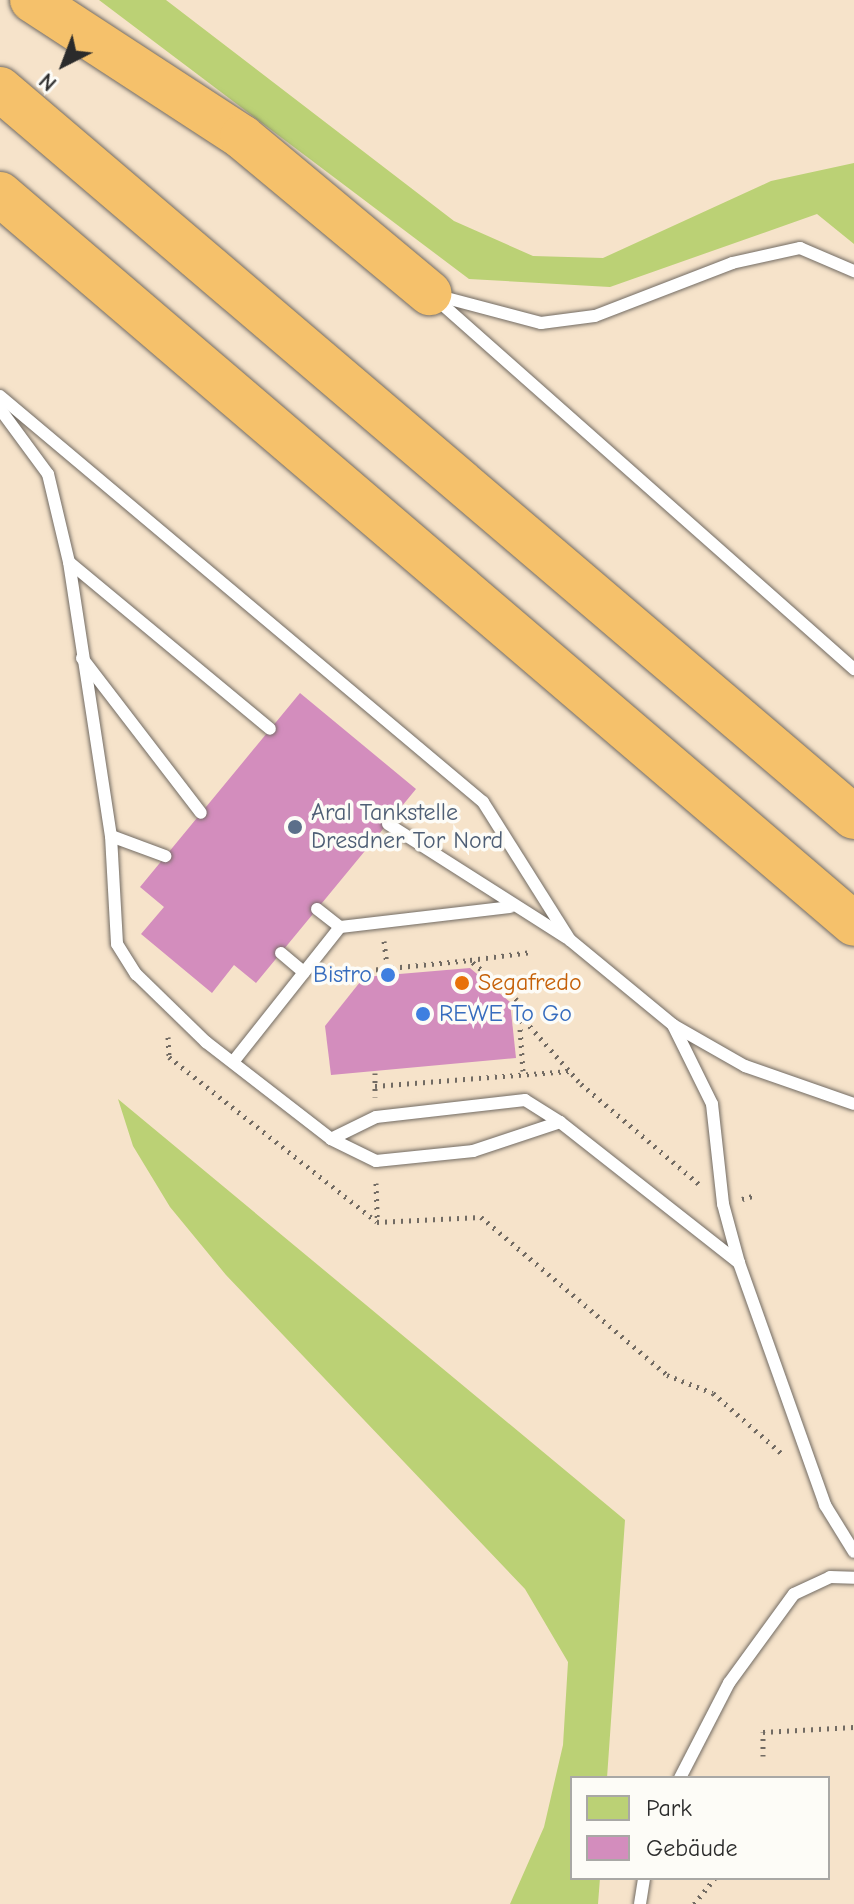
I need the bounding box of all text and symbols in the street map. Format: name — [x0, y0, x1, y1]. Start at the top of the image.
north arrow — [24, 24, 104, 104]
text: N — [34, 67, 62, 96]
place label: Aral Tankstelle Dresdner Tor Nord — [311, 799, 503, 855]
marker: Aral Tankstelle Dresdner Tor Nord — [286, 818, 304, 836]
place label: Bistro — [313, 961, 372, 989]
marker: Bistro — [379, 966, 397, 984]
place label: Segafredo — [478, 969, 582, 997]
marker: Segafredo — [453, 974, 471, 992]
place label: REWE To Go — [439, 1000, 572, 1028]
marker: REWE To Go — [414, 1005, 432, 1023]
legend — [570, 1776, 830, 1880]
text: Park — [646, 1794, 692, 1822]
text: Gebäude — [646, 1834, 737, 1862]

